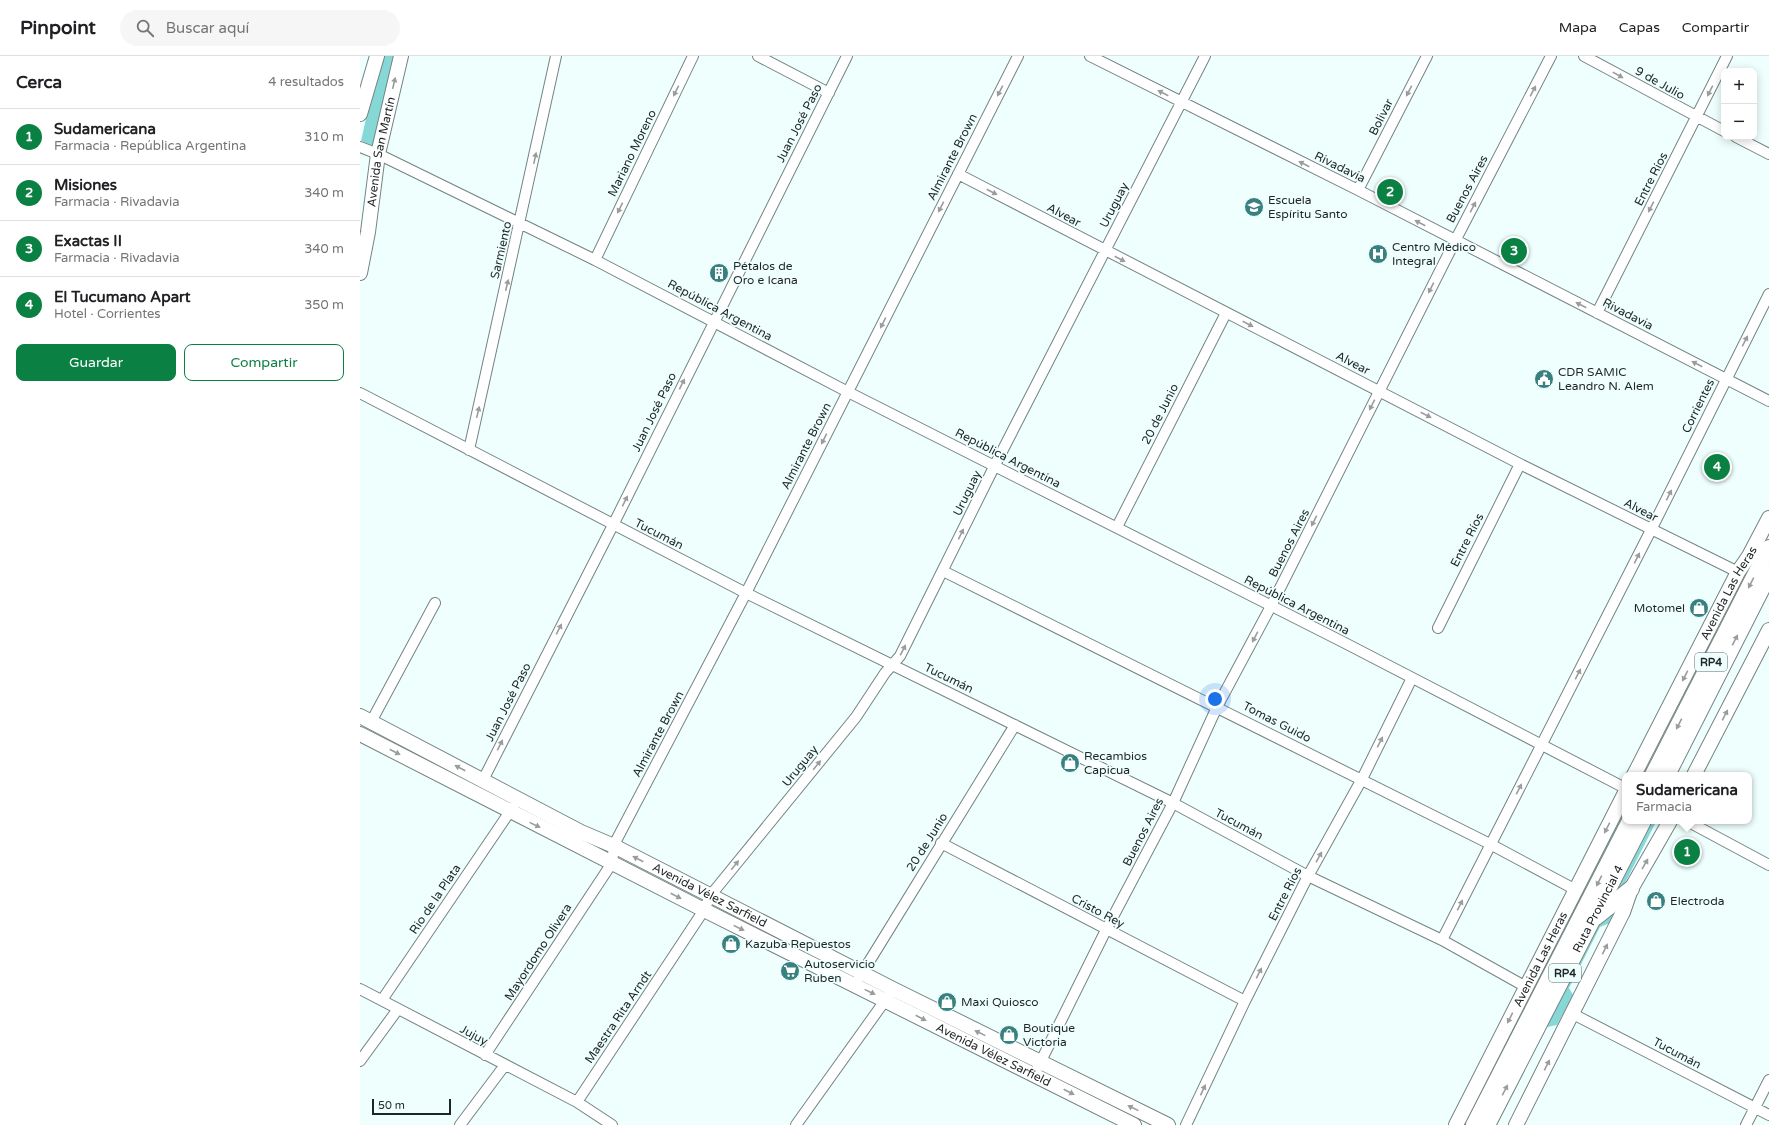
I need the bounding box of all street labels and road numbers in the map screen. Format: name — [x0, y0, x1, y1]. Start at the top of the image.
street label: 9 de Julio — [1633, 64, 1687, 102]
street label: Juan José Paso — [773, 81, 825, 165]
street label: Avenida San Martín — [364, 95, 398, 208]
street label: Bolivar — [1366, 96, 1396, 138]
street label: Mariano Moreno — [605, 107, 659, 199]
street label: Almirante Brown — [924, 111, 980, 203]
street label: Rivadavia — [1312, 149, 1368, 185]
street label: Entre Ríos — [1632, 150, 1671, 208]
street label: Buenos Aires — [1443, 153, 1491, 225]
street label: Uruguay — [1097, 180, 1132, 230]
street label: Alvear — [1045, 200, 1084, 230]
street label: Sarmiento — [488, 220, 514, 280]
street label: República Argentina — [665, 276, 775, 344]
street label: Rivadavia — [1600, 295, 1656, 333]
street label: Alvear — [1334, 349, 1373, 378]
street label: Juan José Paso — [629, 370, 679, 454]
street label: Corrientes — [1679, 376, 1717, 435]
street label: 20 de Junio — [1139, 381, 1181, 447]
street label: Almirante Brown — [778, 400, 834, 492]
street label: República Argentina — [953, 425, 1063, 491]
street label: Uruguay — [950, 468, 984, 518]
street label: Alvear — [1622, 496, 1661, 525]
street label: Buenos Aires — [1266, 506, 1312, 579]
street label: Entre Ríos — [1448, 511, 1487, 569]
street label: Tucumán — [632, 516, 686, 552]
street label: Avenida Las Heras — [1697, 544, 1760, 642]
street label: República Argentina — [1242, 572, 1352, 638]
road number: RP4 — [1695, 653, 1727, 671]
street label: Juan José Paso — [482, 660, 534, 744]
street label: Tucumán — [922, 660, 976, 696]
street label: Almirante Brown — [629, 689, 687, 779]
street label: Tomas Guido — [1241, 699, 1313, 745]
street label: Uruguay — [779, 742, 821, 789]
street label: Buenos Aires — [1120, 795, 1166, 868]
street label: Tucumán — [1212, 805, 1266, 843]
street label: 20 de Junio — [904, 810, 950, 874]
street label: Avenida Vélez Sarfield — [650, 860, 769, 930]
street label: Rio de la Plata — [406, 861, 464, 937]
street label: Ruta Provincial 4 — [1570, 862, 1626, 955]
street label: Entre Ríos — [1266, 865, 1305, 923]
street label: Cristo Rey — [1069, 891, 1127, 931]
street label: Mayordomo Olivera — [501, 901, 575, 1003]
street label: Avenida Las Heras — [1510, 909, 1570, 1009]
road number: RP4 — [1549, 964, 1581, 982]
street label: Maestra Rita Arndt — [582, 968, 654, 1066]
street label: Avenida Vélez Sarfield — [934, 1020, 1053, 1089]
street label: Jujuy — [458, 1022, 491, 1048]
street label: Tucumán — [1650, 1034, 1704, 1072]

